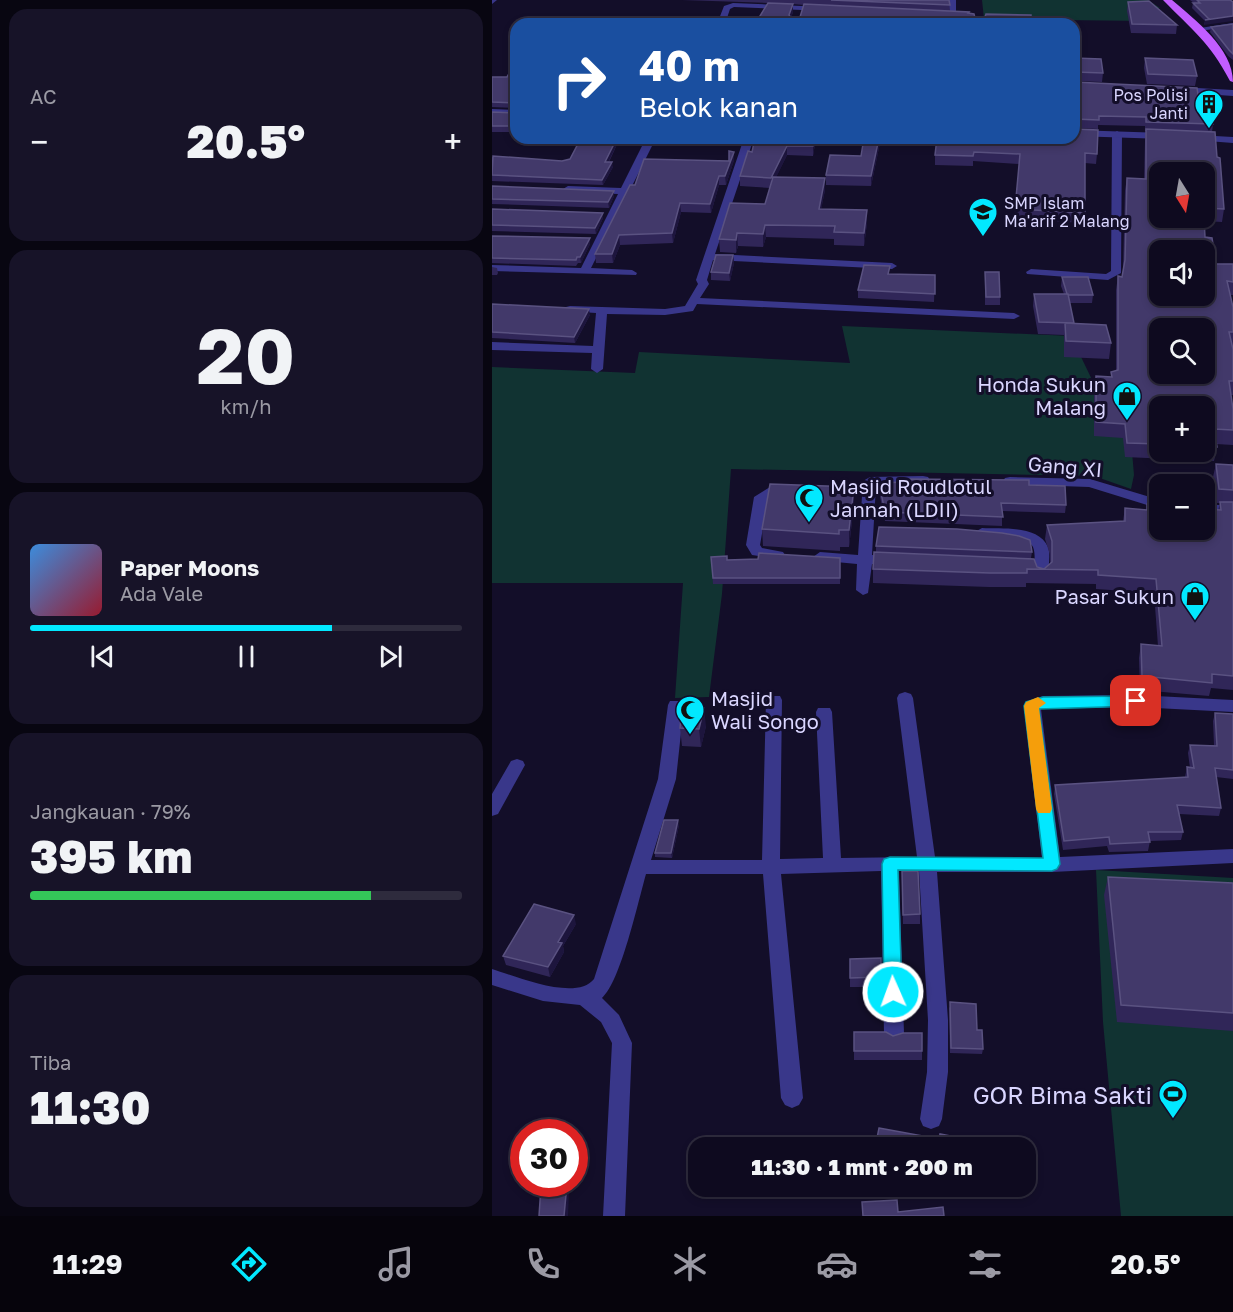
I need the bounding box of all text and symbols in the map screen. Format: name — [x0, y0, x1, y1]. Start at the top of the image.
text: 40 m — [639, 40, 740, 90]
icon: right — [540, 42, 618, 120]
text: AC — [30, 84, 57, 108]
place label: Pos Polisi Janti — [1114, 85, 1188, 123]
building icon: Pos Polisi Janti — [1193, 88, 1225, 130]
text: Belok kanan — [639, 91, 798, 123]
text: 20.5° — [187, 114, 305, 168]
text: − — [30, 122, 48, 161]
text: + — [444, 122, 462, 161]
north arrow — [1149, 162, 1215, 228]
map controls — [1149, 162, 1215, 540]
place label: SMP Islam Ma'arif 2 Malang — [1004, 193, 1130, 231]
school or university icon: SMP Islam Ma'arif 2 Malang — [967, 196, 999, 238]
button: sound — [1149, 240, 1215, 306]
text: 20 — [197, 308, 295, 401]
button: search — [1149, 318, 1215, 384]
place label: Honda Sukun Malang — [977, 372, 1106, 419]
shop icon: Honda Sukun Malang — [1111, 380, 1143, 422]
text: km/h — [221, 394, 271, 418]
button: + — [1149, 396, 1215, 462]
street label: Gang XI — [1027, 451, 1103, 481]
place label: Masjid Roudlotul Jannah (LDII) — [830, 474, 992, 521]
button: − — [1149, 474, 1215, 540]
mosque icon: Masjid Roudlotul Jannah (LDII) — [793, 482, 825, 524]
text: Paper Moons — [120, 554, 259, 581]
shop icon: Pasar Sukun — [1179, 580, 1211, 622]
text: Ada Vale — [120, 581, 203, 605]
place label: Pasar Sukun — [1055, 584, 1174, 608]
icon: previous — [86, 640, 119, 673]
icon: pause — [230, 640, 263, 673]
icon: next — [374, 640, 407, 673]
pin — [1110, 675, 1161, 726]
icon: arrive — [1119, 684, 1152, 717]
place label: Masjid Wali Songo — [711, 686, 819, 733]
mosque icon: Masjid Wali Songo — [674, 694, 706, 736]
text: Jangkauan · 79% — [30, 799, 191, 823]
text: 395 km — [30, 829, 192, 883]
position arrow — [861, 960, 925, 1024]
text: Tiba — [30, 1050, 71, 1074]
sports icon: GOR Bima Sakti — [1157, 1078, 1189, 1120]
text: 11:30 — [30, 1080, 150, 1134]
place label: GOR Bima Sakti — [973, 1080, 1152, 1109]
speed limit sign: 30 — [510, 1119, 588, 1197]
text: 11:30 · 1 mnt · 200 m — [751, 1153, 973, 1180]
icon: directions — [228, 1243, 270, 1285]
icon: music — [375, 1243, 417, 1285]
icon: phone — [522, 1243, 564, 1285]
icon: climate — [669, 1243, 711, 1285]
icon: car — [816, 1243, 858, 1285]
icon: filters — [964, 1243, 1006, 1285]
text: 11:29 — [53, 1248, 123, 1280]
text: 20.5° — [1111, 1248, 1180, 1280]

